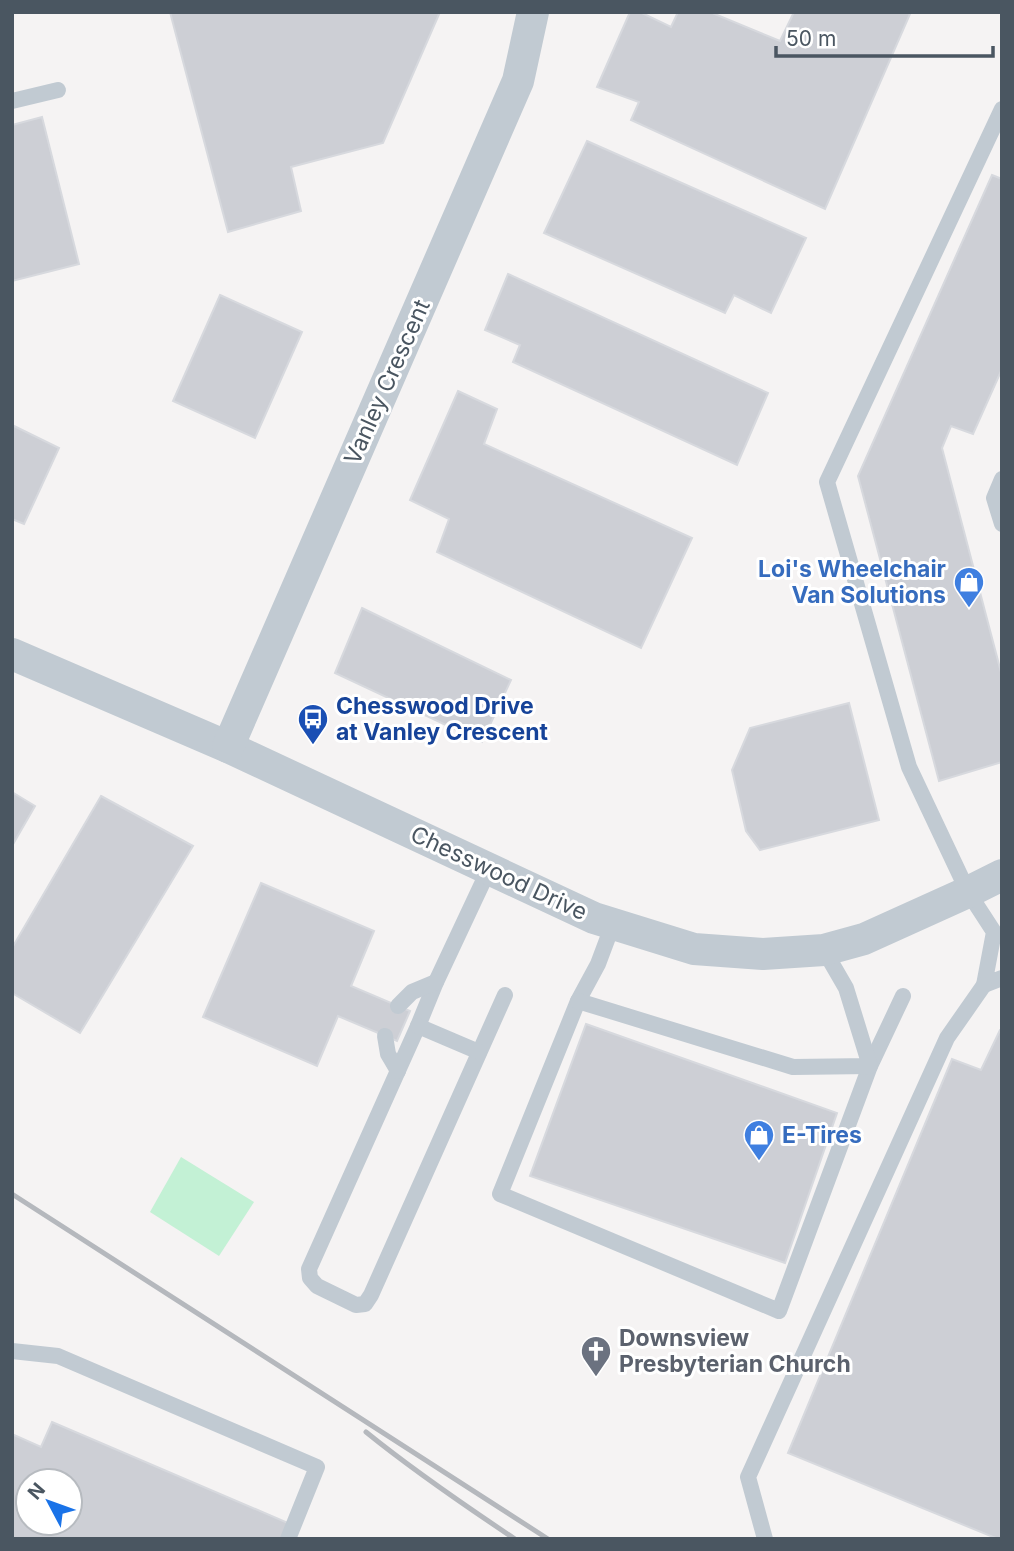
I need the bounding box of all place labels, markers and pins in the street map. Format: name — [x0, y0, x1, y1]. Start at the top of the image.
place label: Loi's Wheelchair Van Solutions — [758, 555, 946, 609]
shop icon: Loi's Wheelchair Van Solutions — [952, 565, 986, 609]
place label: Chesswood Drive at Vanley Crescent — [336, 692, 548, 746]
bus stop icon: Chesswood Drive at Vanley Crescent — [296, 702, 330, 746]
shop icon: E-Tires — [742, 1118, 776, 1162]
place label: E-Tires — [782, 1121, 862, 1149]
place label: Downsview Presbyterian Church — [619, 1324, 851, 1378]
church icon: Downsview Presbyterian Church — [579, 1334, 613, 1378]

